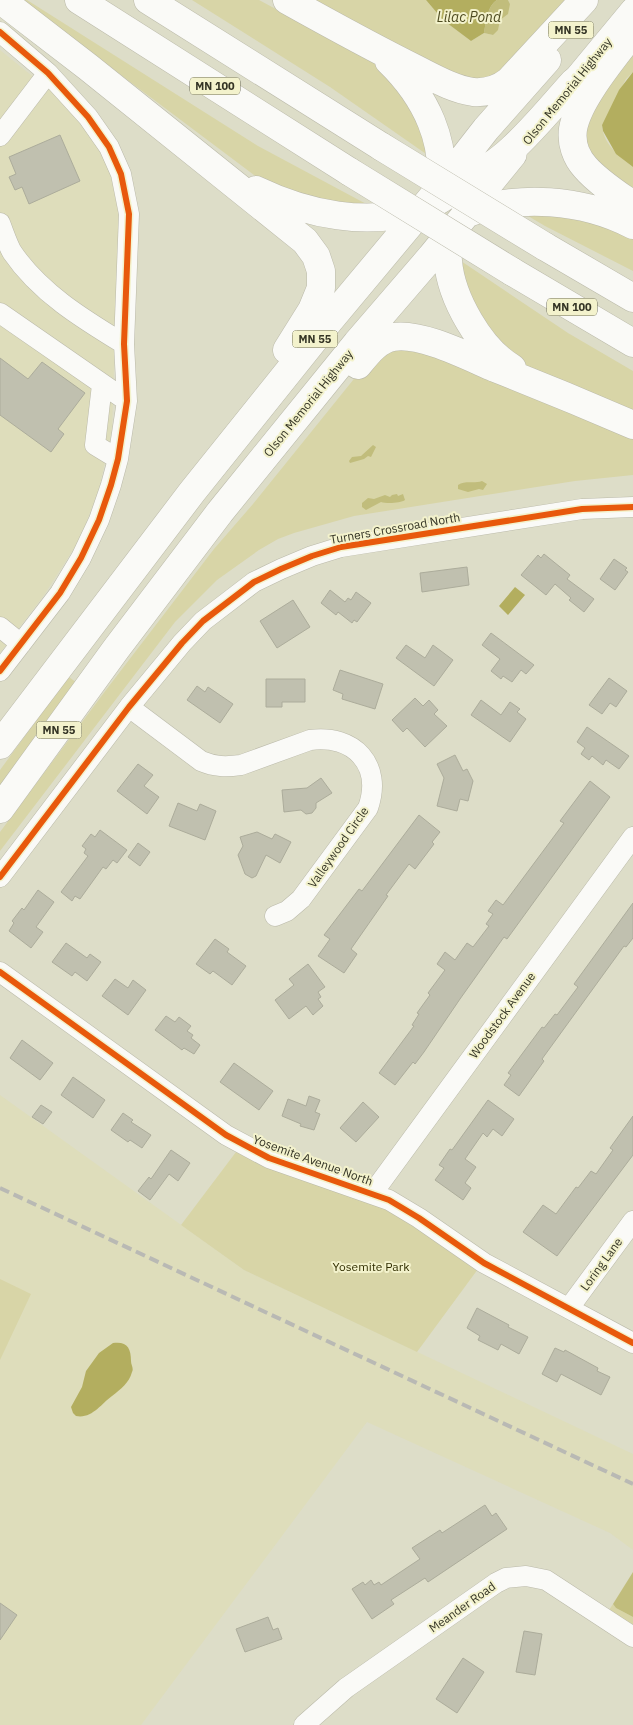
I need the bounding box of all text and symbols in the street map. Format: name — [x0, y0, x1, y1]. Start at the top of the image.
water label: Lilac Pond — [437, 8, 502, 26]
road number: MN 55 — [548, 22, 594, 38]
street label: Olson Memorial Highway — [519, 34, 615, 148]
road number: MN 100 — [190, 78, 240, 94]
road number: MN 100 — [547, 298, 597, 316]
road number: MN 55 — [292, 330, 338, 348]
street label: Olson Memorial Highway — [260, 346, 356, 460]
street label: Turners Crossroad North — [329, 509, 461, 547]
road number: MN 55 — [36, 722, 82, 738]
street label: Valleywood Circle — [304, 803, 372, 890]
street label: Woodstock Avenue — [466, 969, 539, 1061]
street label: Yosemite Avenue North — [251, 1131, 375, 1189]
street label: Loring Lane — [577, 1234, 625, 1293]
park label: Yosemite Park — [332, 1259, 410, 1274]
street label: Meander Road — [426, 1579, 498, 1635]

